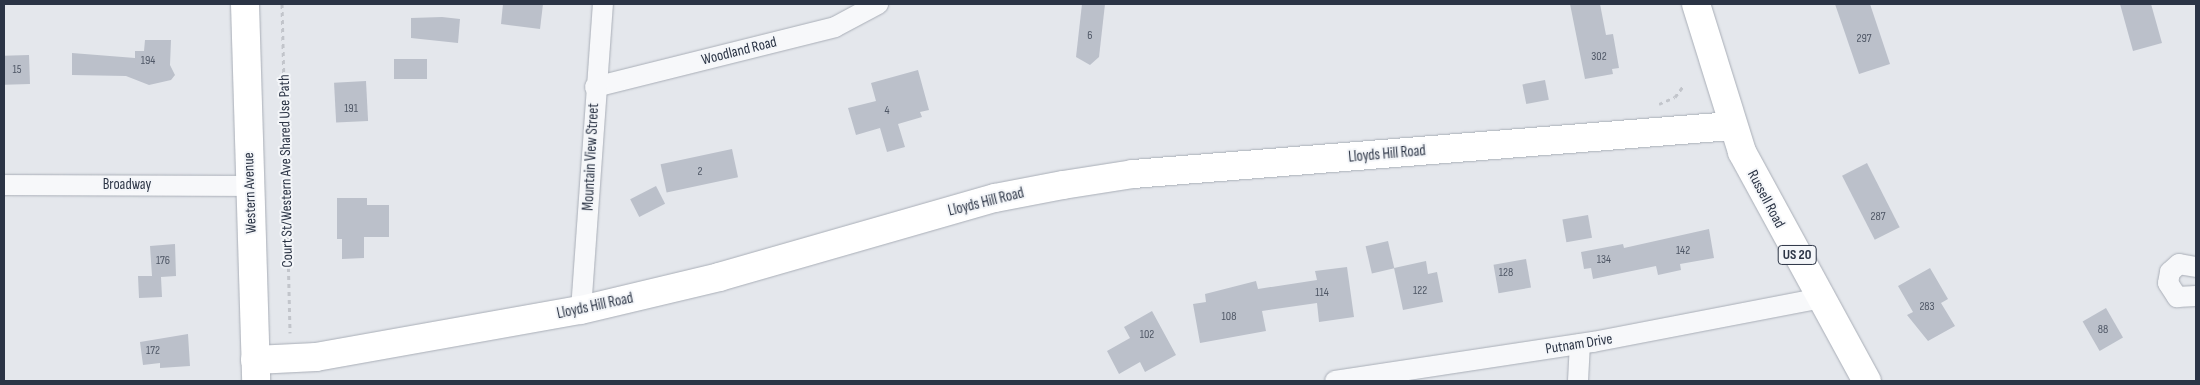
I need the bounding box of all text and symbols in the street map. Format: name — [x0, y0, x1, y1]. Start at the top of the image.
house number: 6 — [1087, 29, 1093, 43]
house number: 297 — [1856, 32, 1872, 46]
street label: Woodland Road — [700, 33, 778, 69]
house number: 302 — [1591, 50, 1607, 64]
house number: 194 — [141, 54, 155, 68]
house number: 15 — [12, 63, 22, 77]
street label: Court St/Western Ave Shared Use Path — [275, 74, 297, 268]
house number: 191 — [344, 102, 358, 116]
street label: Mountain View Street — [579, 103, 603, 211]
house number: 4 — [884, 104, 890, 118]
street label: Lloyds Hill Road — [1348, 142, 1426, 166]
street label: Western Avenue — [240, 152, 260, 234]
house number: 2 — [698, 165, 702, 179]
street label: Russell Road — [1743, 167, 1789, 231]
street label: Broadway — [103, 176, 151, 194]
street label: Lloyds Hill Road — [946, 184, 1026, 220]
house number: 287 — [1871, 210, 1885, 224]
house number: 142 — [1676, 244, 1690, 258]
road number: US 20 — [1777, 244, 1817, 266]
house number: 134 — [1597, 253, 1611, 267]
house number: 176 — [156, 254, 170, 268]
house number: 128 — [1499, 266, 1513, 280]
house number: 122 — [1413, 284, 1427, 298]
house number: 114 — [1315, 286, 1329, 300]
street label: Lloyds Hill Road — [555, 289, 635, 323]
house number: 283 — [1919, 300, 1935, 314]
house number: 108 — [1222, 310, 1236, 324]
house number: 88 — [2098, 323, 2108, 337]
house number: 102 — [1140, 328, 1154, 342]
street label: Putnam Drive — [1544, 330, 1614, 358]
house number: 172 — [146, 344, 160, 358]

